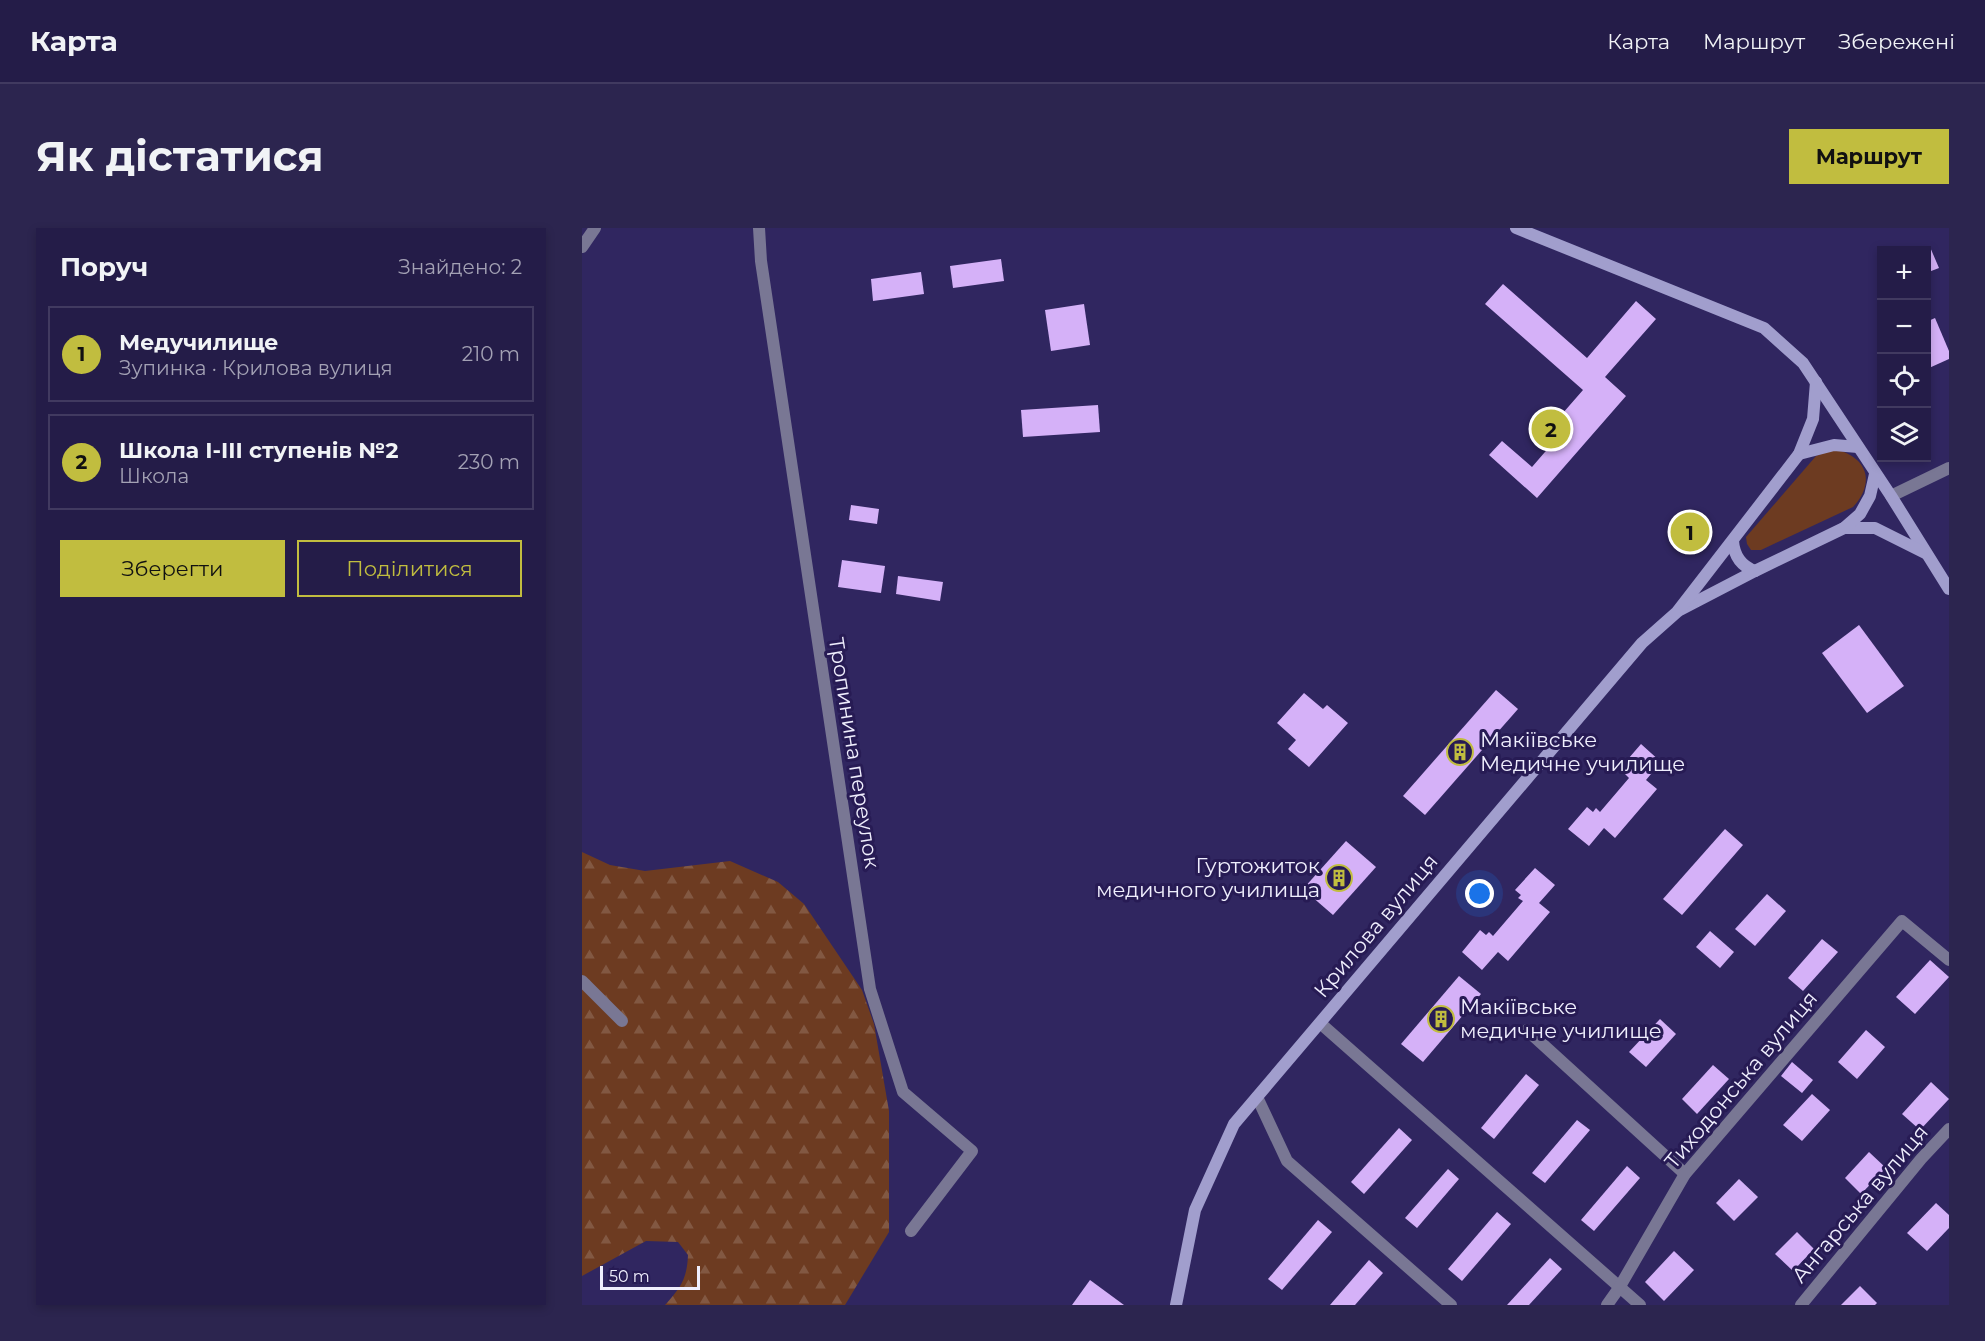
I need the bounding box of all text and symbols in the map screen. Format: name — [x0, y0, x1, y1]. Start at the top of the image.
text: Карта — [30, 24, 118, 58]
text: Карта — [1607, 29, 1670, 54]
text: Маршрут — [1703, 29, 1805, 54]
text: Збережені — [1838, 29, 1955, 54]
button: Маршрут — [1789, 129, 1949, 184]
text: Як дістатися — [36, 130, 324, 182]
map controls — [1877, 246, 1931, 462]
button: + — [1877, 246, 1931, 300]
text: Поруч — [60, 251, 148, 283]
text: Знайдено: 2 — [398, 255, 522, 279]
button: − — [1877, 300, 1931, 354]
text: Медучилище — [119, 329, 279, 356]
text: 1 — [78, 342, 85, 366]
text: 210 m — [462, 342, 520, 366]
button: locate — [1877, 354, 1931, 408]
text: Зупинка · Крилова вулиця — [119, 356, 393, 380]
pin: 2 — [1532, 406, 1570, 452]
button: layers — [1877, 408, 1931, 462]
text: Школа I-III ступенів №2 — [119, 437, 399, 464]
text: 2 — [76, 450, 87, 474]
text: 230 m — [458, 450, 520, 474]
text: Школа — [119, 464, 189, 488]
pin: 1 — [1670, 510, 1710, 554]
button: Зберегти — [60, 540, 285, 597]
button: Поділитися — [297, 540, 522, 597]
street label: Тропинина переулок — [824, 636, 885, 870]
place label: Макіївське Медичне училище — [1480, 727, 1685, 776]
building icon: Макіївське Медичне училище — [1445, 737, 1475, 767]
street label: Крилова вулиця — [1308, 849, 1443, 1002]
place label: Гуртожиток медичного училища — [1096, 853, 1320, 902]
building icon: Гуртожиток медичного училища — [1324, 863, 1354, 893]
your location — [1465, 879, 1494, 908]
street label: Тиходонська вулиця — [1659, 986, 1822, 1173]
place label: Макіївське медичне училище — [1460, 994, 1662, 1043]
building icon: Макіївське медичне училище — [1426, 1004, 1456, 1034]
street label: Ангарська вулиця — [1786, 1120, 1933, 1288]
scale bar — [600, 1263, 700, 1290]
text: 50 m — [609, 1267, 650, 1286]

